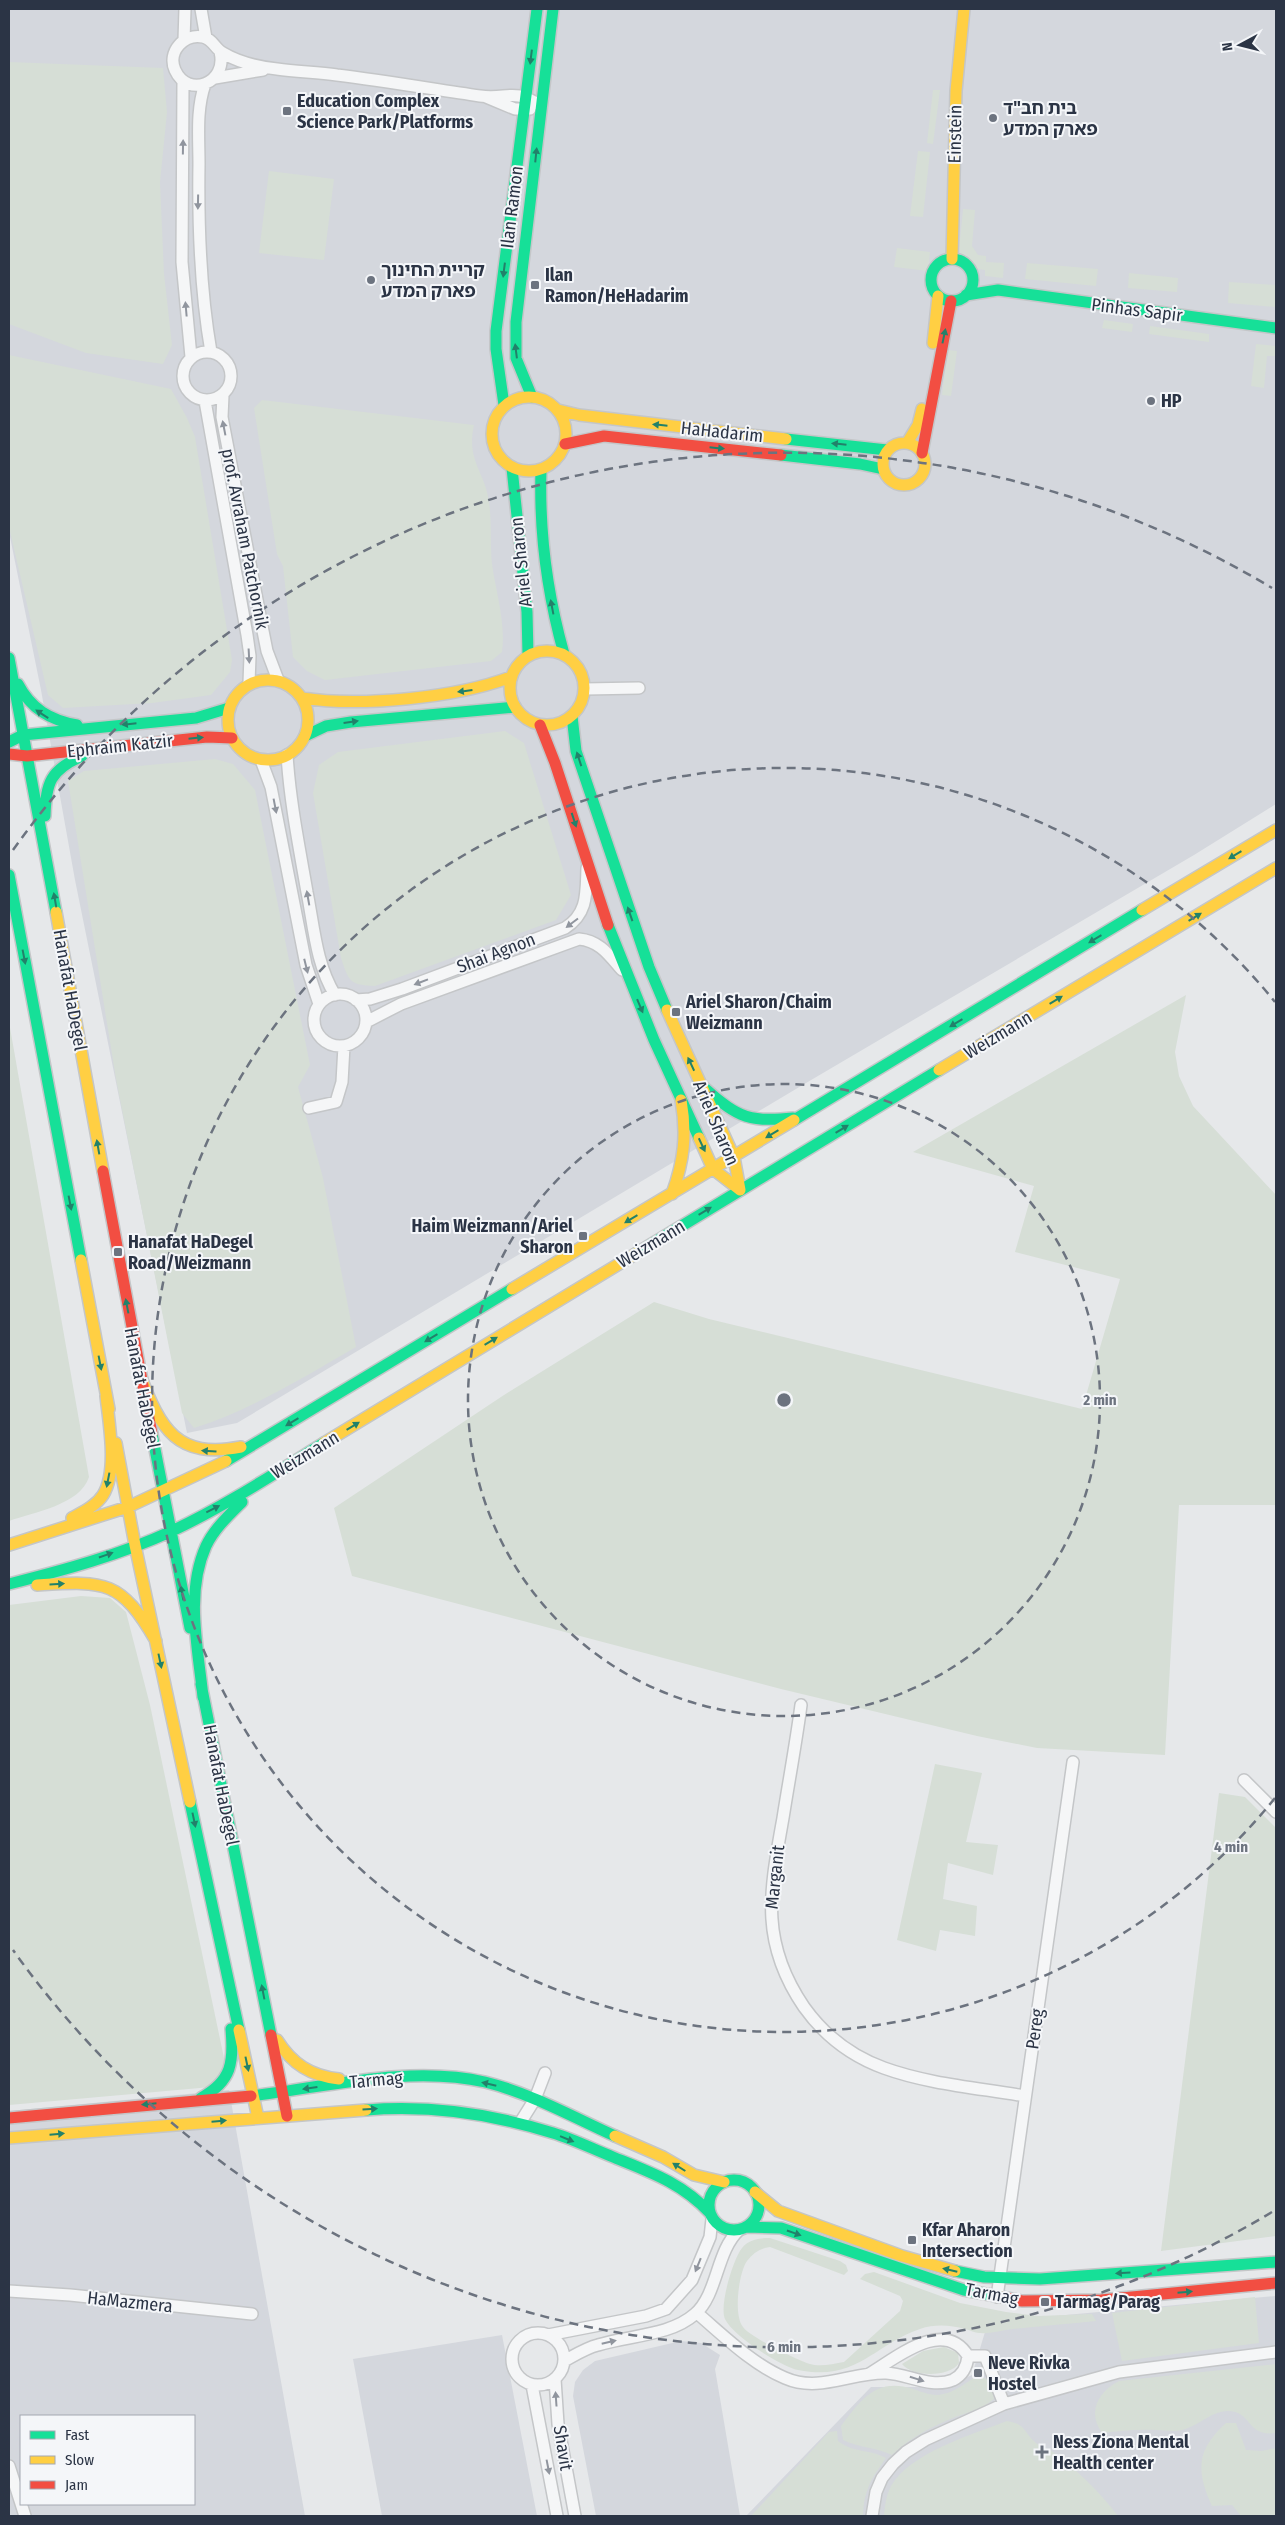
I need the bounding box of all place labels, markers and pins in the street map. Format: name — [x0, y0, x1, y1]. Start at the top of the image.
place label: Education Complex Science Park/Platforms — [297, 90, 473, 133]
place label: בית חב"ד פארק המדע — [1003, 97, 1098, 140]
marker: Education Complex Science Park/Platforms — [281, 105, 293, 117]
marker: בית חב"ד פארק המדע — [987, 112, 999, 124]
place label: קריית החינוך פארק המדע — [381, 259, 485, 302]
place label: Ilan Ramon/HeHadarim — [545, 264, 689, 307]
marker: קריית החינוך פארק המדע — [365, 274, 377, 286]
marker: Ilan Ramon/HeHadarim — [529, 279, 541, 291]
place label: HP — [1161, 390, 1182, 412]
marker: HP — [1145, 395, 1157, 407]
place label: Ariel Sharon/Chaim Weizmann — [685, 991, 832, 1034]
marker: Ariel Sharon/Chaim Weizmann — [670, 1006, 682, 1018]
place label: Haim Weizmann/Ariel Sharon — [411, 1215, 573, 1258]
marker: Haim Weizmann/Ariel Sharon — [577, 1230, 589, 1242]
place label: Hanafat HaDegel Road/Weizmann — [128, 1231, 253, 1274]
marker: Hanafat HaDegel Road/Weizmann — [112, 1246, 124, 1258]
centre of rings — [775, 1391, 793, 1409]
place label: Kfar Aharon Intersection — [922, 2219, 1013, 2262]
marker: Kfar Aharon Intersection — [906, 2234, 918, 2246]
place label: Tarmag/Parag — [1055, 2291, 1160, 2313]
marker: Tarmag/Parag — [1039, 2296, 1051, 2308]
place label: Neve Rivka Hostel — [988, 2352, 1070, 2395]
marker: Neve Rivka Hostel — [972, 2367, 984, 2379]
place label: Ness Ziona Mental Health center — [1053, 2431, 1189, 2474]
marker: Ness Ziona Mental Health center — [1035, 2445, 1049, 2459]

